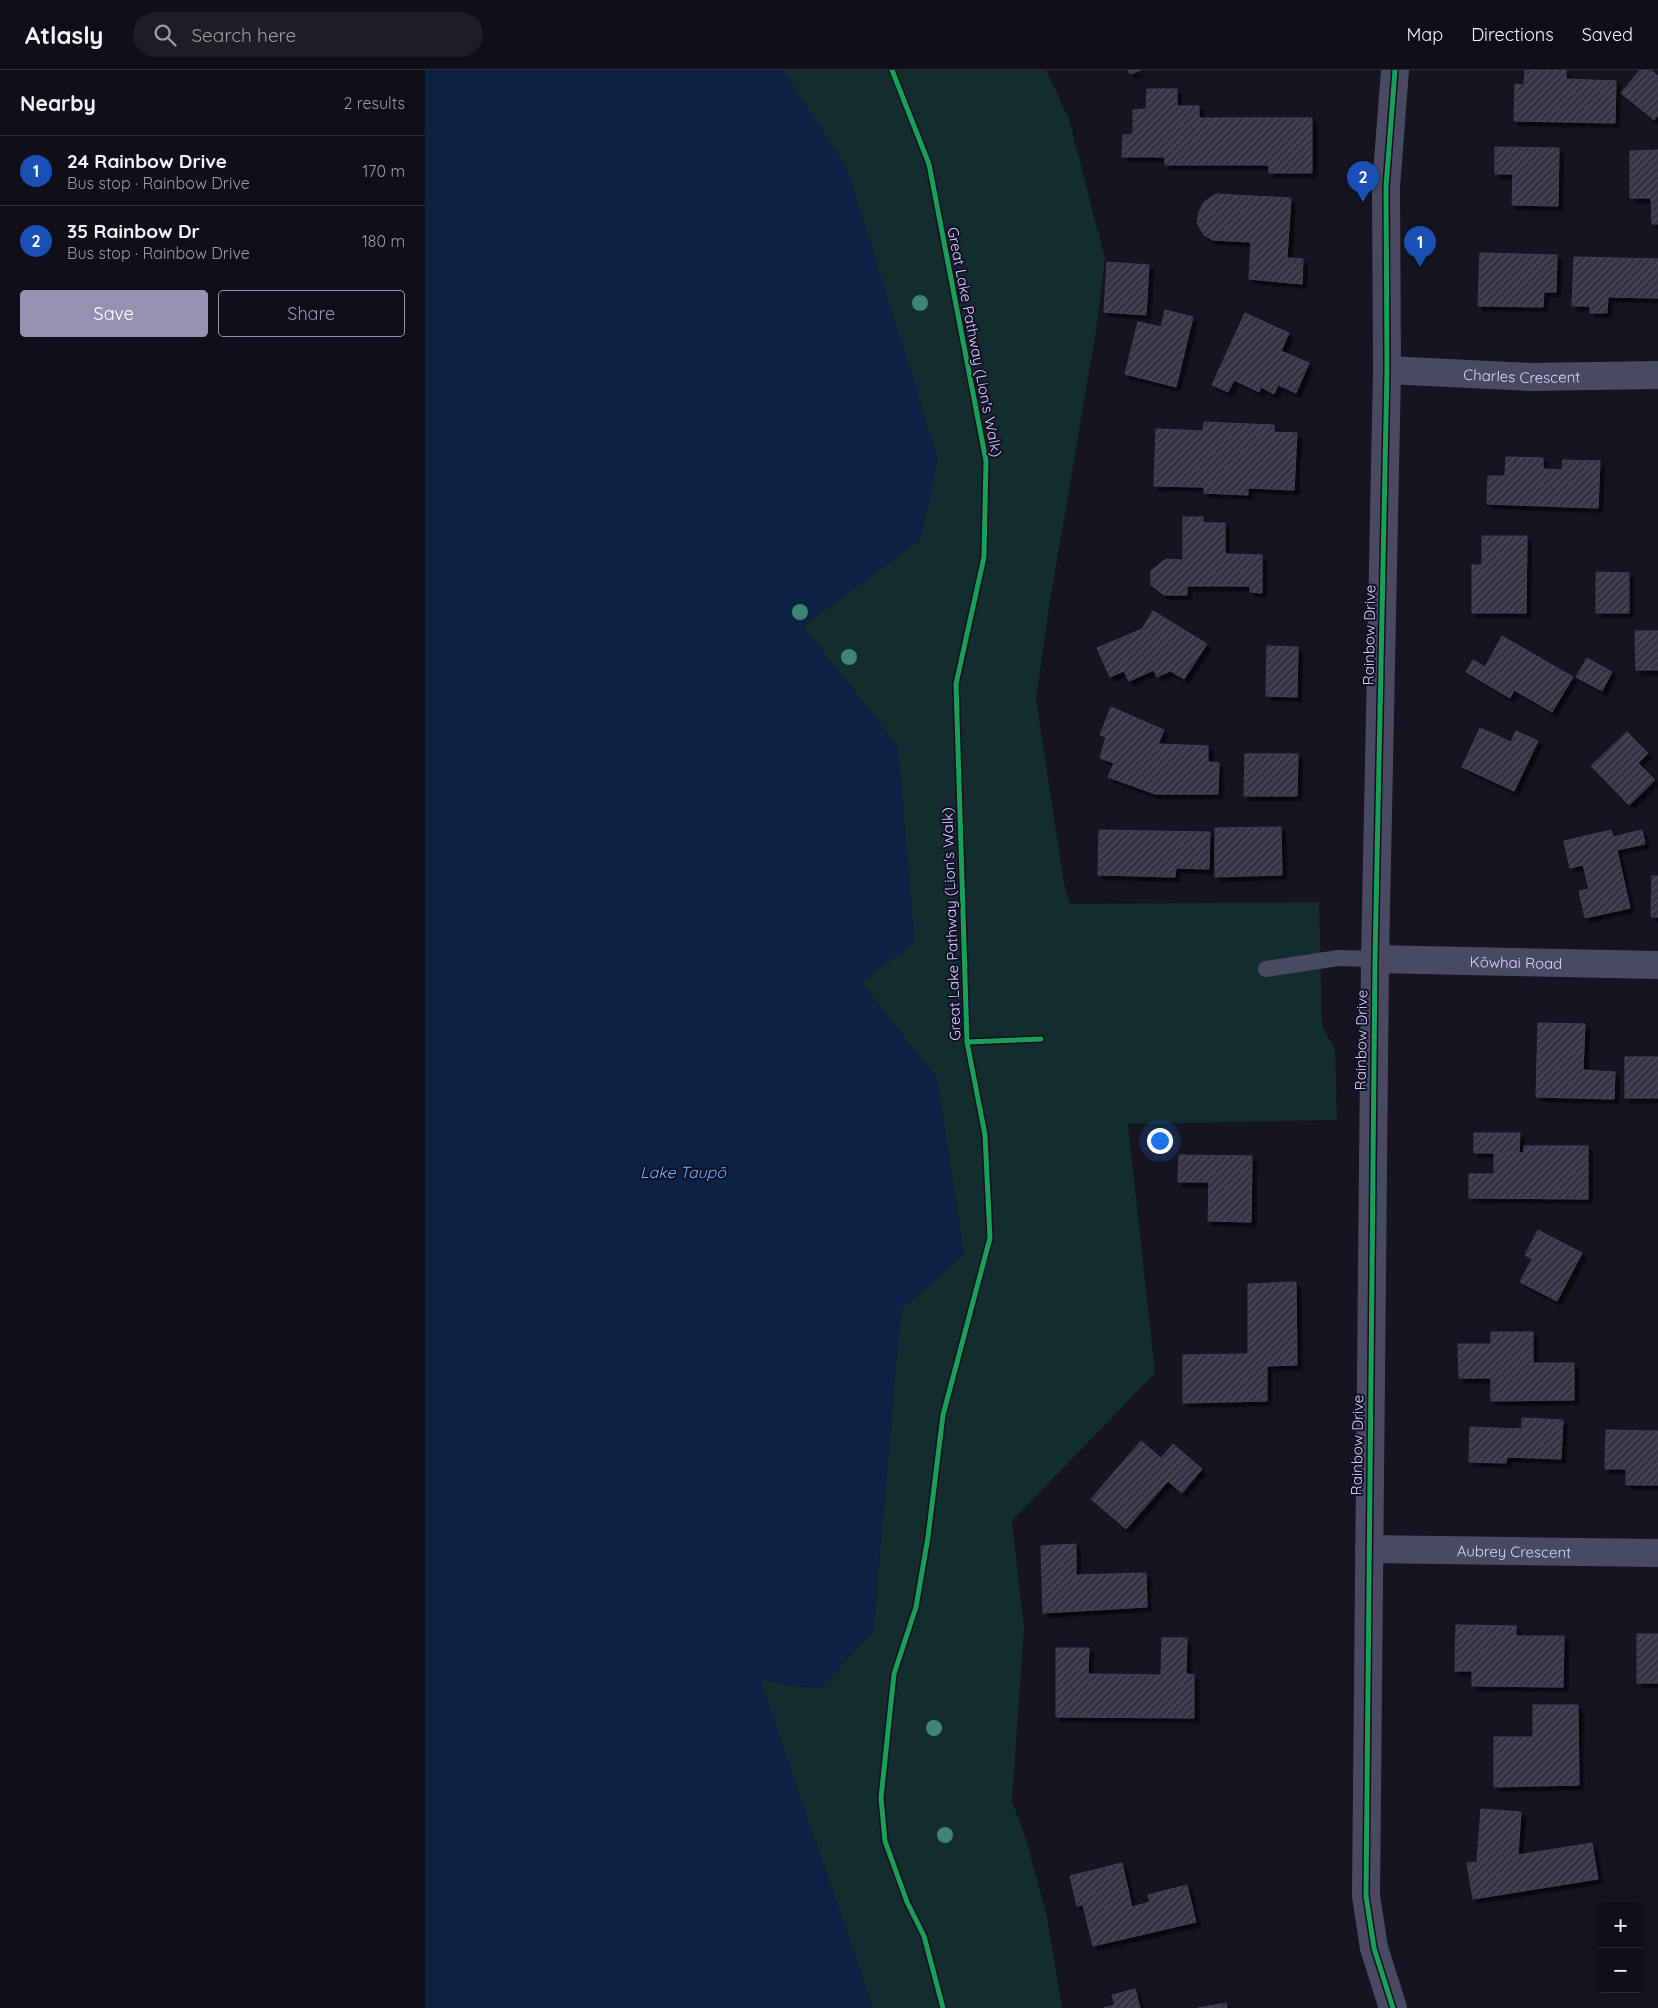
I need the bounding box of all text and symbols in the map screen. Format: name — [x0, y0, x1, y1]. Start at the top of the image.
search box — [133, 12, 483, 57]
text: Atlasly — [25, 20, 103, 50]
icon: search — [151, 21, 179, 49]
text: Search here — [191, 23, 296, 47]
text: Map — [1406, 23, 1443, 46]
text: Directions — [1471, 23, 1554, 46]
text: Saved — [1582, 23, 1633, 46]
text: Nearby — [20, 90, 96, 116]
text: 2 results — [343, 93, 405, 113]
text: 24 Rainbow Drive — [67, 149, 227, 173]
text: 1 — [33, 161, 39, 181]
text: 170 m — [362, 161, 405, 181]
pin: 2 — [1347, 161, 1379, 202]
text: Bus stop · Rainbow Drive — [67, 173, 250, 193]
text: 35 Rainbow Dr — [67, 219, 200, 243]
street label: Great Lake Pathway (Lion's Walk) — [943, 225, 1007, 459]
pin: 1 — [1404, 226, 1436, 267]
text: 2 — [31, 231, 41, 251]
text: 180 m — [362, 231, 405, 251]
text: Bus stop · Rainbow Drive — [67, 243, 250, 263]
button: Save — [20, 290, 208, 337]
button: Share — [218, 290, 405, 337]
street label: Charles Crescent — [1463, 364, 1580, 387]
street label: Rainbow Drive — [1359, 584, 1379, 686]
street label: Great Lake Pathway (Lion's Walk) — [937, 807, 965, 1041]
street label: Kōwhai Road — [1469, 952, 1562, 972]
street label: Rainbow Drive — [1351, 989, 1371, 1091]
your location — [1147, 1128, 1173, 1154]
water label: Lake Taupō — [640, 1162, 727, 1182]
street label: Rainbow Drive — [1347, 1394, 1367, 1496]
street label: Aubrey Crescent — [1457, 1541, 1571, 1561]
map controls — [1598, 1903, 1643, 1993]
button: + — [1598, 1903, 1643, 1948]
button: − — [1598, 1948, 1643, 1993]

